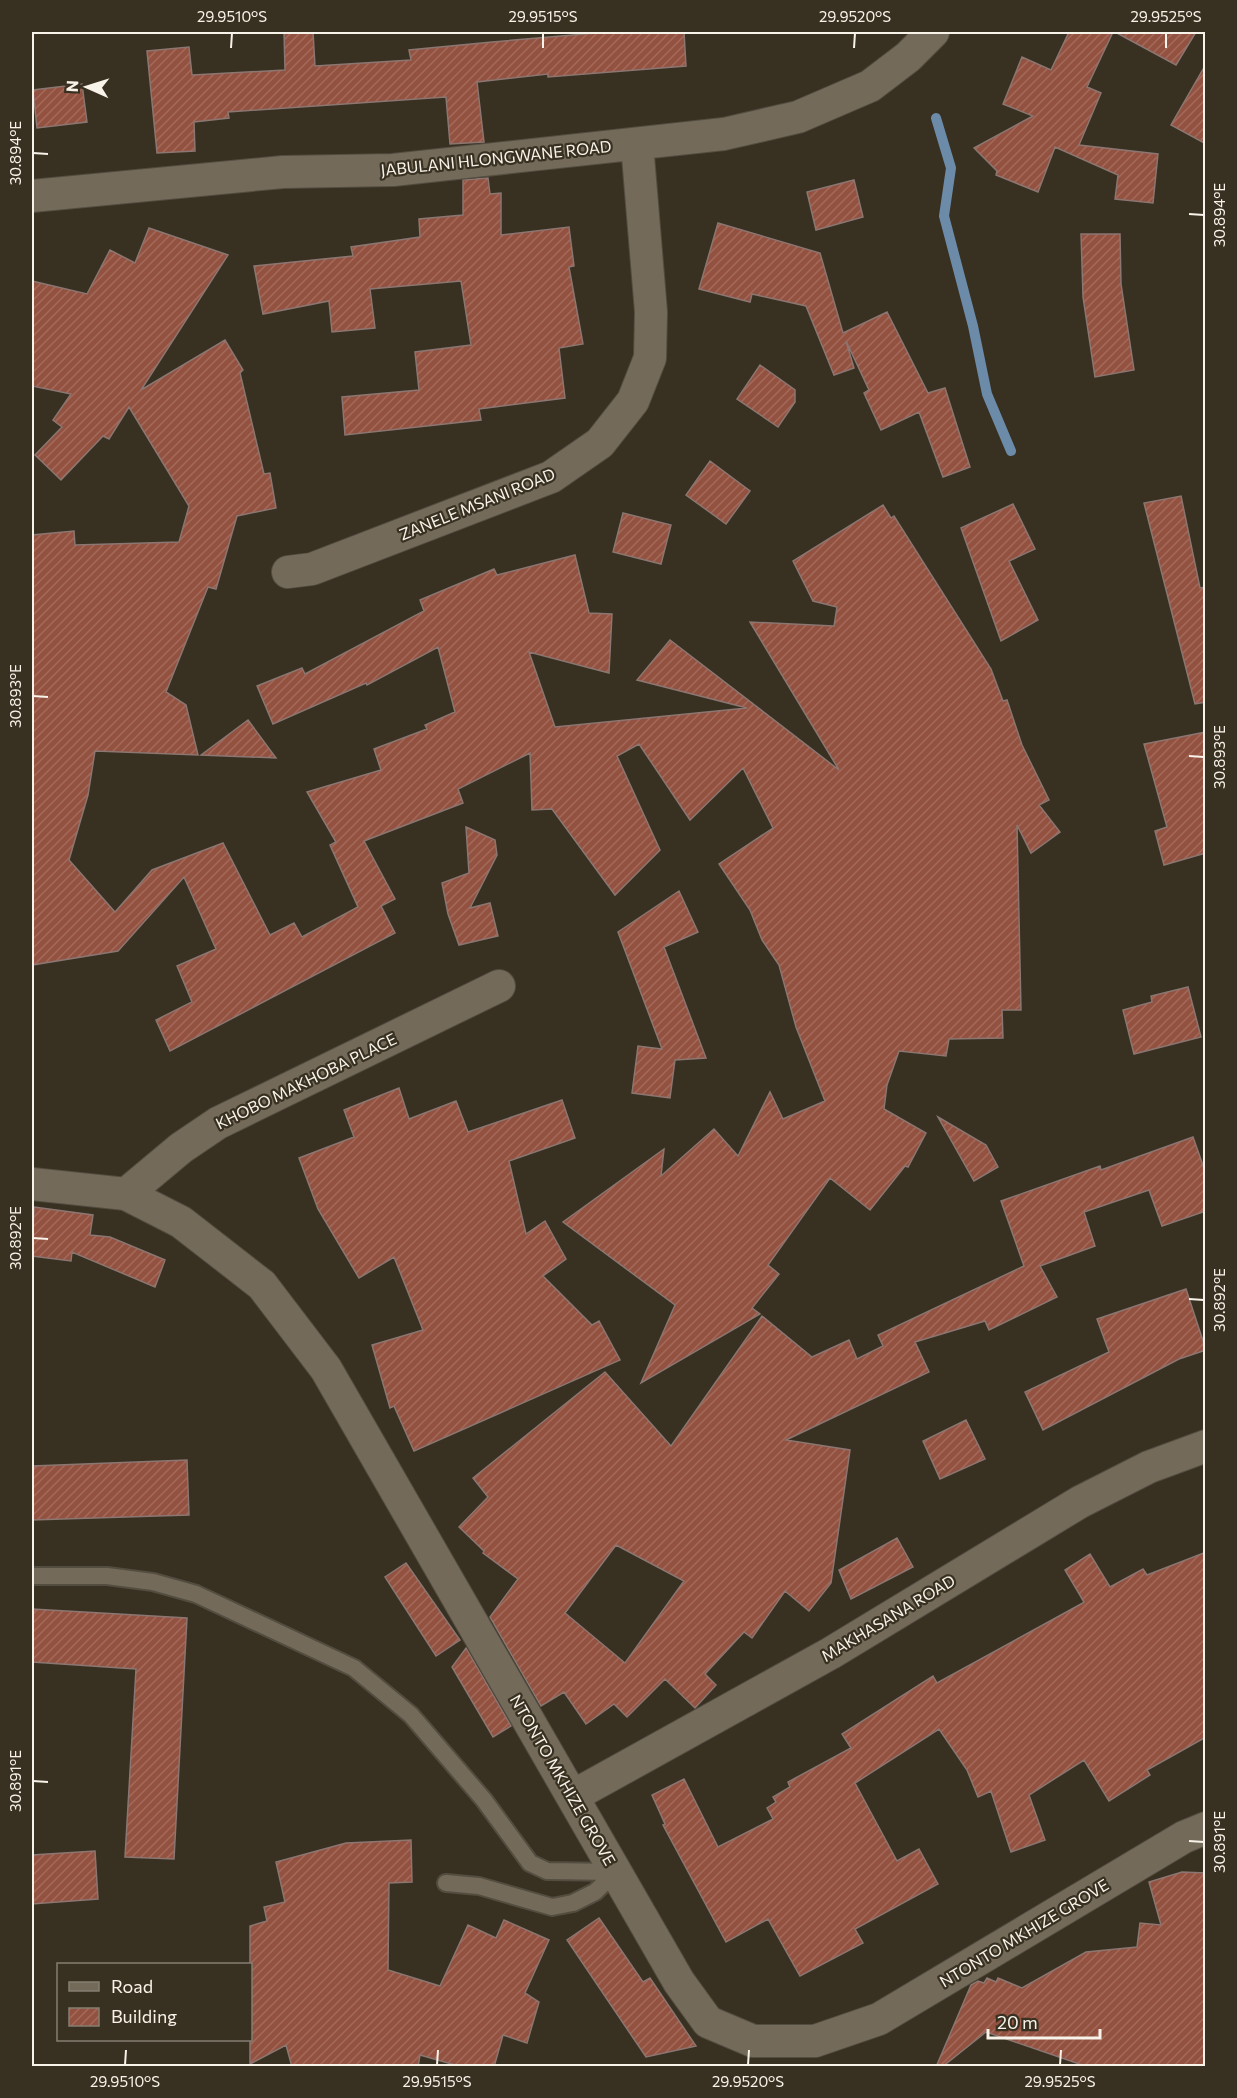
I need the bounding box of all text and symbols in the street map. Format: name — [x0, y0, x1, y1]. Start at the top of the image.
text: 29.9510°S — [197, 7, 267, 25]
text: 29.9515°S — [508, 7, 578, 25]
text: 29.9520°S — [819, 7, 891, 25]
text: 29.9525°S — [1131, 7, 1202, 25]
north arrow — [57, 57, 117, 117]
text: N — [62, 80, 81, 93]
text: 30.894°E — [6, 121, 24, 185]
street label: JABULANI HLONGWANE ROAD — [380, 136, 612, 179]
text: 30.894°E — [1210, 183, 1228, 247]
street label: ZANELE MSANI ROAD — [396, 464, 557, 543]
text: 30.893°E — [6, 664, 24, 728]
text: 30.893°E — [1210, 725, 1228, 789]
street label: KHOBO MAKHOBA PLACE — [212, 1028, 399, 1133]
text: 30.892°E — [6, 1206, 24, 1270]
text: 30.892°E — [1210, 1268, 1228, 1332]
street label: MAKHASANA ROAD — [817, 1570, 958, 1665]
street label: NTONTO MKHIZE GROVE — [507, 1691, 620, 1869]
text: 30.891°E — [6, 1750, 24, 1812]
text: 30.891°E — [1210, 1811, 1228, 1873]
street label: NTONTO MKHIZE GROVE — [936, 1874, 1112, 1991]
legend — [57, 1963, 252, 2041]
text: Road — [111, 1975, 153, 1997]
scale bar — [988, 2002, 1100, 2040]
text: Building — [111, 2005, 177, 2027]
text: 20 m — [997, 2011, 1038, 2033]
text: 29.9510°S — [90, 2072, 160, 2090]
text: 29.9515°S — [402, 2072, 472, 2090]
text: 29.9520°S — [712, 2072, 784, 2090]
text: 29.9525°S — [1025, 2072, 1096, 2090]

